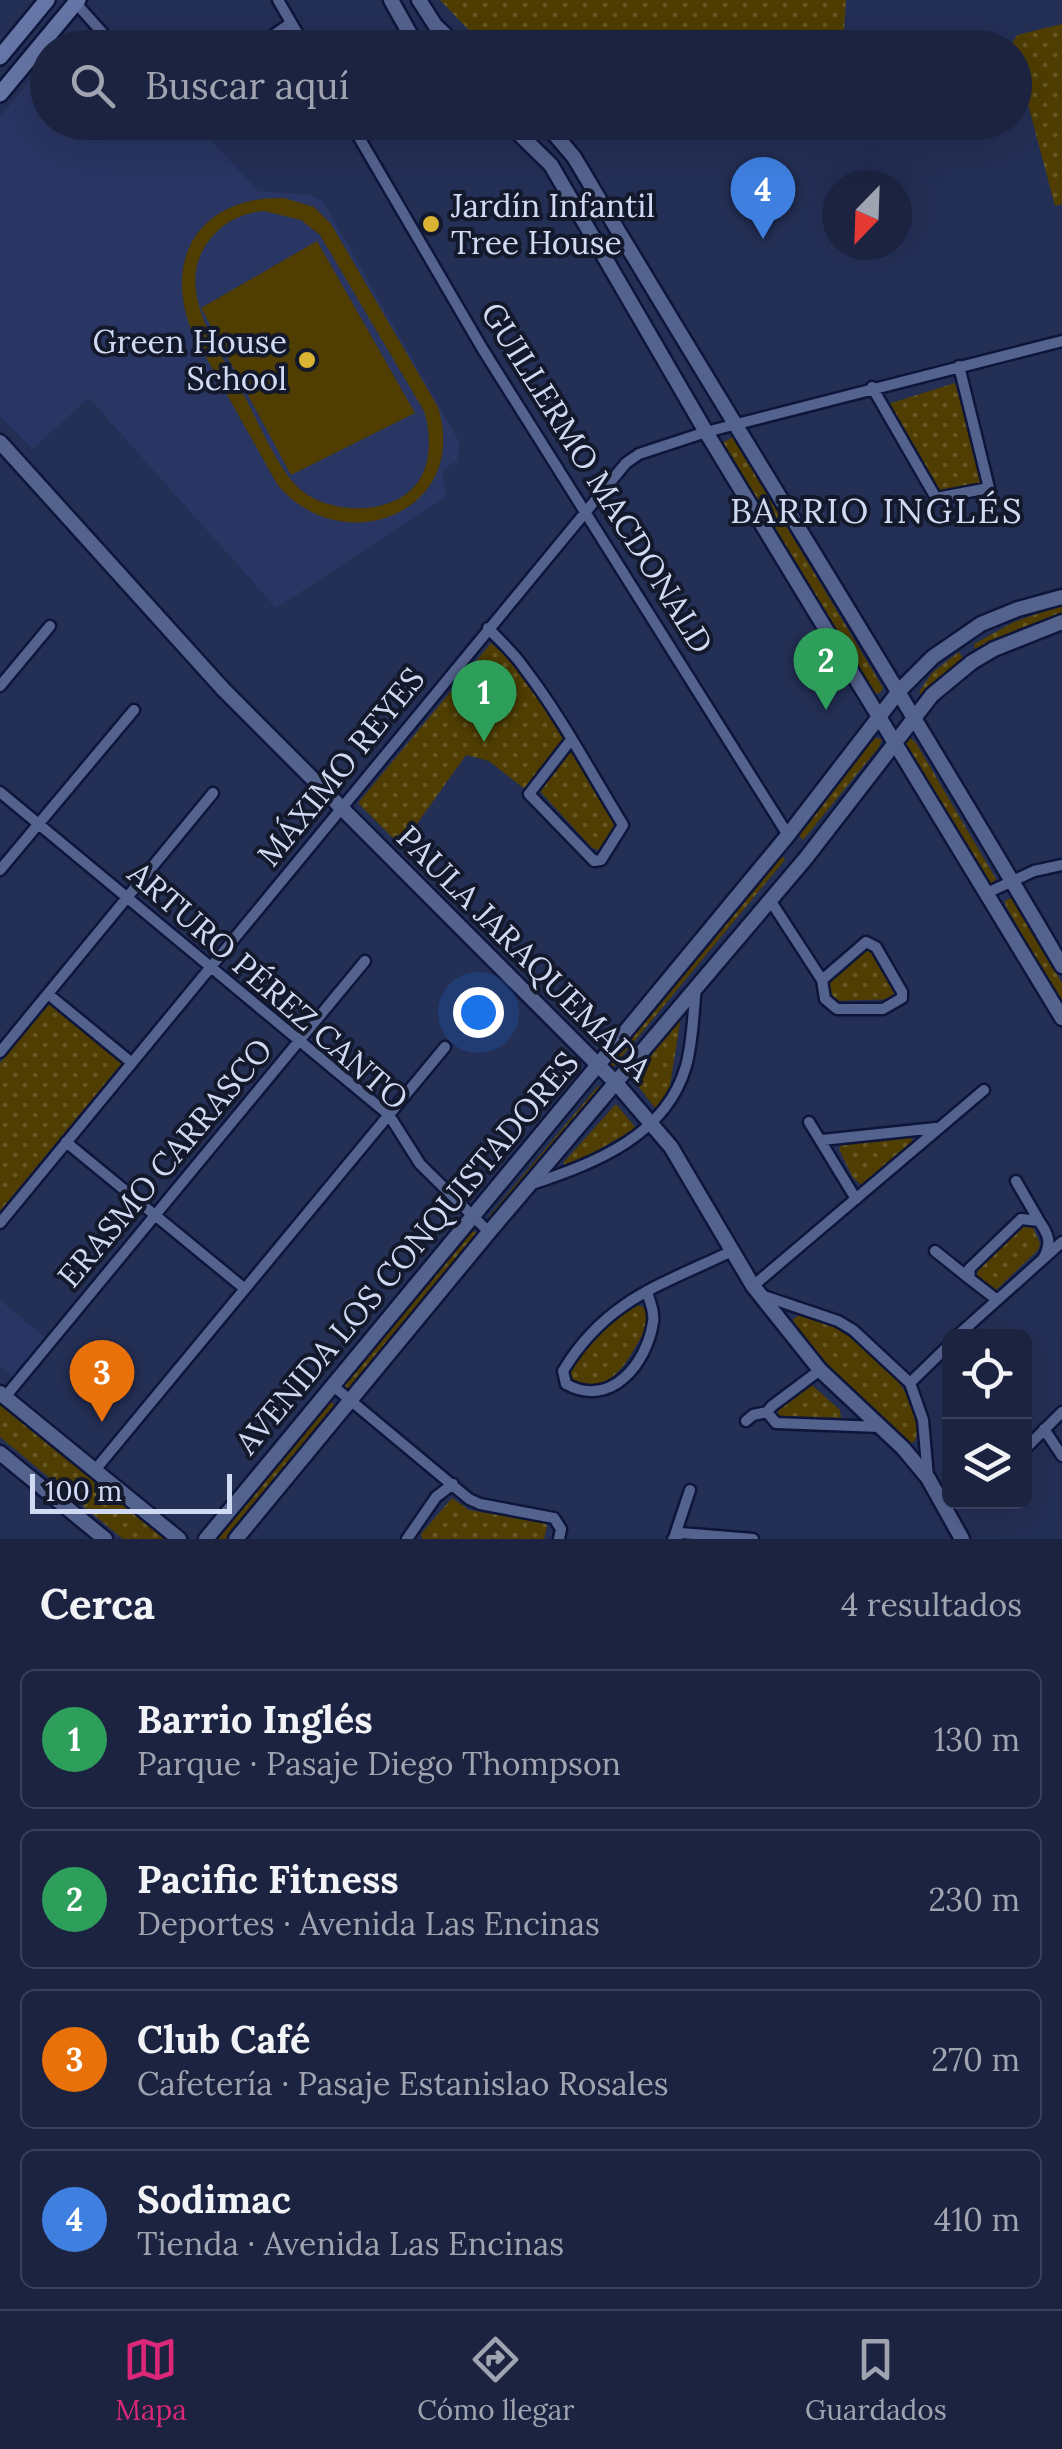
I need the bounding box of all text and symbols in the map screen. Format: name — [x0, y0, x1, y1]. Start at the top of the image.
search box — [30, 30, 1032, 140]
icon: search — [65, 58, 120, 113]
text: Buscar aquí — [145, 61, 349, 109]
pin: 4 — [730, 156, 796, 239]
north arrow — [822, 170, 912, 260]
place label: Jardín Infantil Tree House — [450, 185, 655, 263]
marker: Jardín Infantil Tree House — [420, 213, 442, 235]
street label: GUILLERMO MACDONALD — [472, 295, 723, 661]
place label: Green House School — [92, 321, 287, 399]
marker: Green House School — [296, 349, 318, 371]
district label: BARRIO INGLÉS — [730, 488, 1024, 533]
pin: 2 — [794, 628, 858, 710]
street label: MÁXIMO REYES — [248, 659, 433, 874]
pin: 1 — [452, 660, 516, 742]
street label: PAULA JARAQUEMADA — [388, 817, 661, 1089]
street label: ARTURO PÉREZ CANTO — [119, 852, 417, 1119]
your location — [453, 987, 504, 1038]
street label: ERASMO CARRASCO — [48, 1030, 281, 1296]
street label: AVENIDA LOS CONQUISTADORES — [225, 1043, 587, 1463]
map controls — [942, 1329, 1032, 1509]
button: locate — [942, 1329, 1032, 1419]
pin: 3 — [70, 1340, 134, 1422]
button: layers — [942, 1419, 1032, 1509]
scale bar — [30, 1469, 232, 1514]
text: 100 m — [45, 1473, 122, 1509]
text: Cerca — [40, 1577, 155, 1631]
text: 4 resultados — [841, 1584, 1022, 1625]
text: Barrio Inglés — [137, 1695, 373, 1743]
text: 1 — [68, 1719, 81, 1760]
text: 130 m — [934, 1719, 1020, 1760]
text: Parque · Pasaje Diego Thompson — [137, 1743, 621, 1784]
text: Pacific Fitness — [137, 1855, 399, 1903]
text: 2 — [66, 1879, 83, 1920]
text: 230 m — [929, 1879, 1020, 1920]
text: Deportes · Avenida Las Encinas — [137, 1903, 600, 1944]
text: Club Café — [137, 2015, 311, 2063]
text: 3 — [66, 2039, 83, 2080]
text: 270 m — [931, 2039, 1020, 2080]
text: Cafetería · Pasaje Estanislao Rosales — [137, 2063, 669, 2104]
text: Sodimac — [137, 2175, 291, 2223]
text: 4 — [66, 2199, 83, 2240]
text: 410 m — [934, 2199, 1020, 2240]
text: Tienda · Avenida Las Encinas — [137, 2223, 564, 2264]
tab: Mapa — [115, 2332, 187, 2428]
tab: Cómo llegar — [417, 2332, 574, 2428]
tab: Guardados — [805, 2332, 947, 2428]

